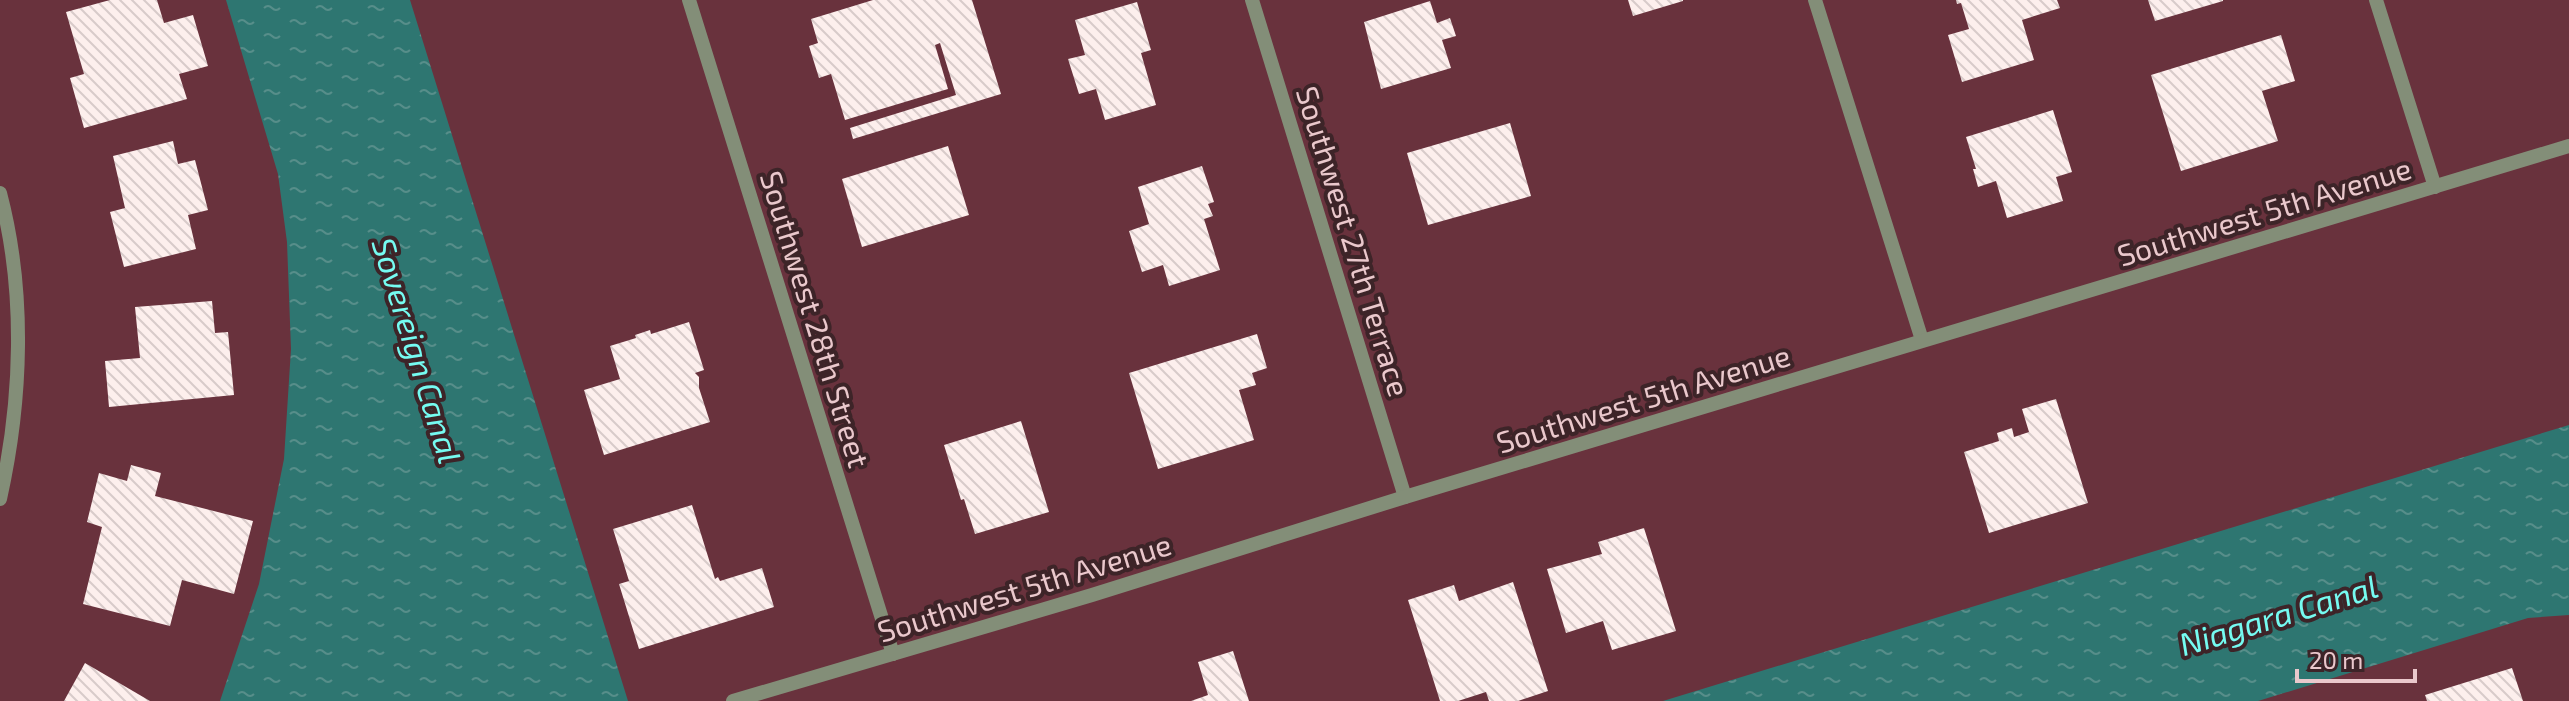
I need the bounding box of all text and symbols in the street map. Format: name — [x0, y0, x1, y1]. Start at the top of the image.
street label: Southwest 27th Terrace — [1290, 82, 1418, 400]
street label: Southwest 5th Avenue — [2113, 149, 2415, 273]
street label: Southwest 28th Street — [754, 167, 878, 471]
water label: Sovereign Canal — [365, 233, 470, 468]
street label: Southwest 5th Avenue — [1492, 336, 1794, 460]
street label: Southwest 5th Avenue — [873, 525, 1175, 649]
water label: Niagara Canal — [2174, 566, 2382, 663]
scale bar — [2297, 633, 2415, 683]
text: 20 m — [2309, 645, 2363, 674]

